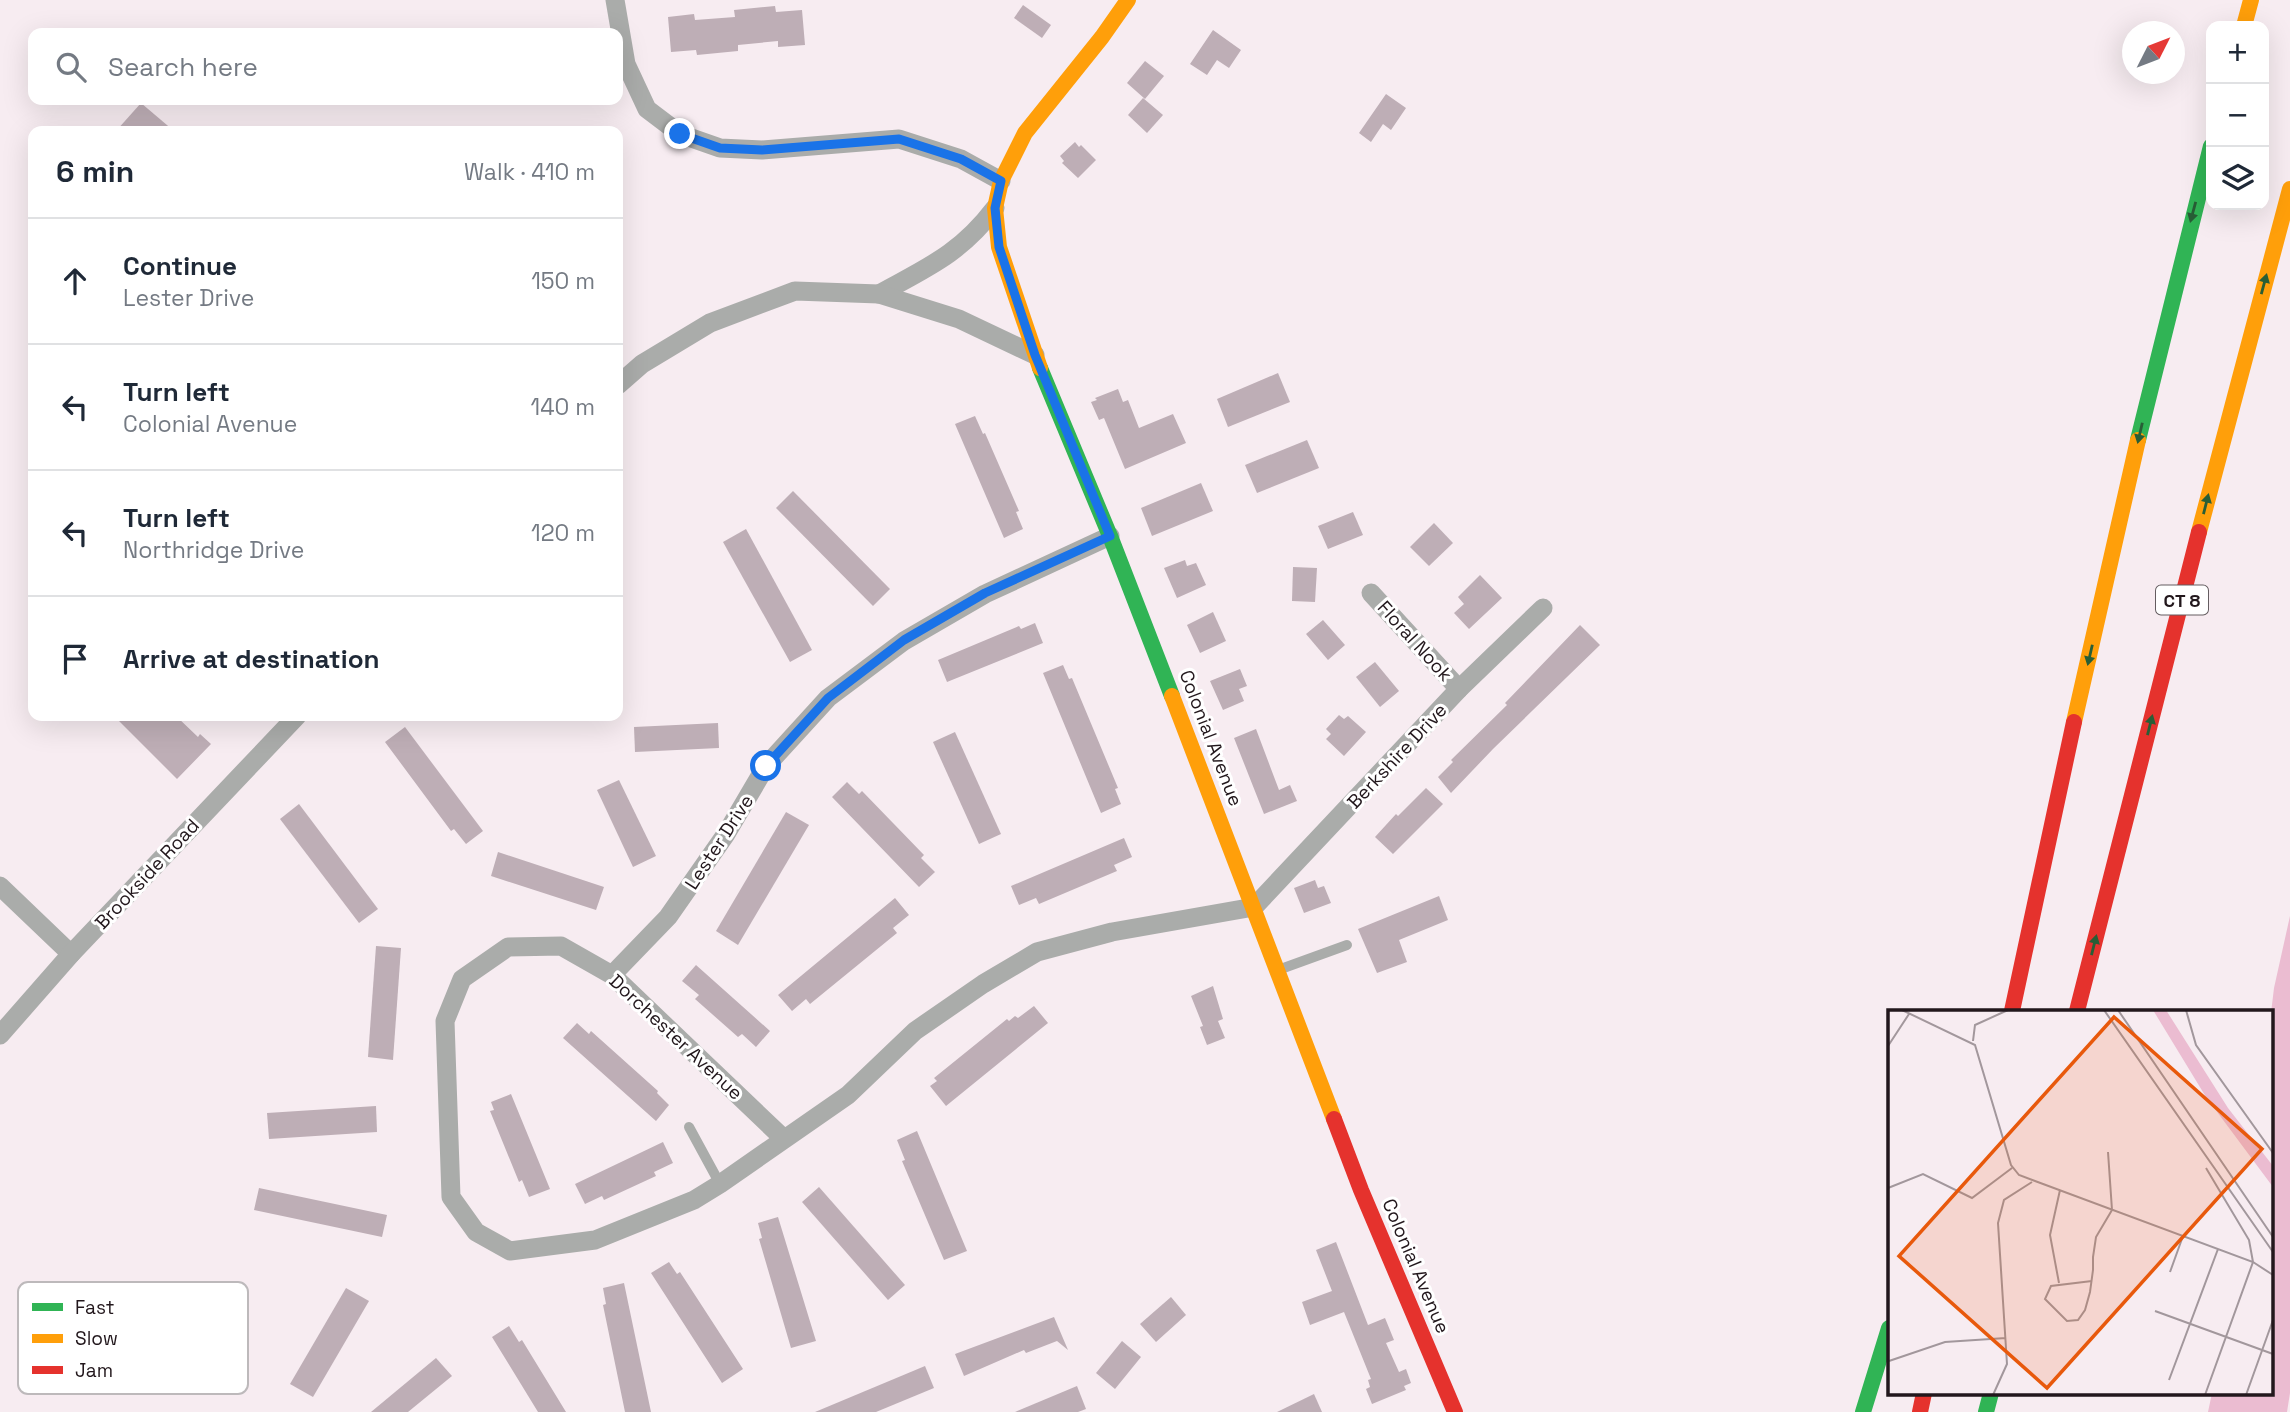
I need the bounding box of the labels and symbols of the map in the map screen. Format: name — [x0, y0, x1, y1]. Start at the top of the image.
north arrow — [2122, 21, 2185, 84]
route end — [664, 118, 695, 149]
one-way arrow — [2188, 202, 2198, 223]
one-way arrow — [2259, 273, 2270, 295]
one-way arrow — [2134, 422, 2145, 444]
one-way arrow — [2201, 493, 2212, 515]
road number: CT 8 — [2156, 586, 2208, 614]
street label: Floral Nook — [1372, 595, 1458, 687]
one-way arrow — [2084, 644, 2095, 666]
street label: Colonial Avenue — [1174, 666, 1248, 810]
street label: Berkshire Drive — [1342, 698, 1452, 814]
one-way arrow — [2145, 713, 2156, 735]
route start — [750, 750, 781, 781]
street label: Lester Drive — [679, 790, 759, 894]
street label: Brookside Road — [89, 813, 205, 935]
one-way arrow — [2089, 934, 2100, 956]
street label: Dorchester Avenue — [604, 969, 748, 1105]
inset map — [1888, 1010, 2272, 1394]
street label: Colonial Avenue — [1376, 1195, 1456, 1337]
legend — [18, 1282, 248, 1394]
text: Fast — [75, 1295, 115, 1320]
text: Slow — [75, 1326, 118, 1351]
text: Jam — [75, 1358, 113, 1383]

